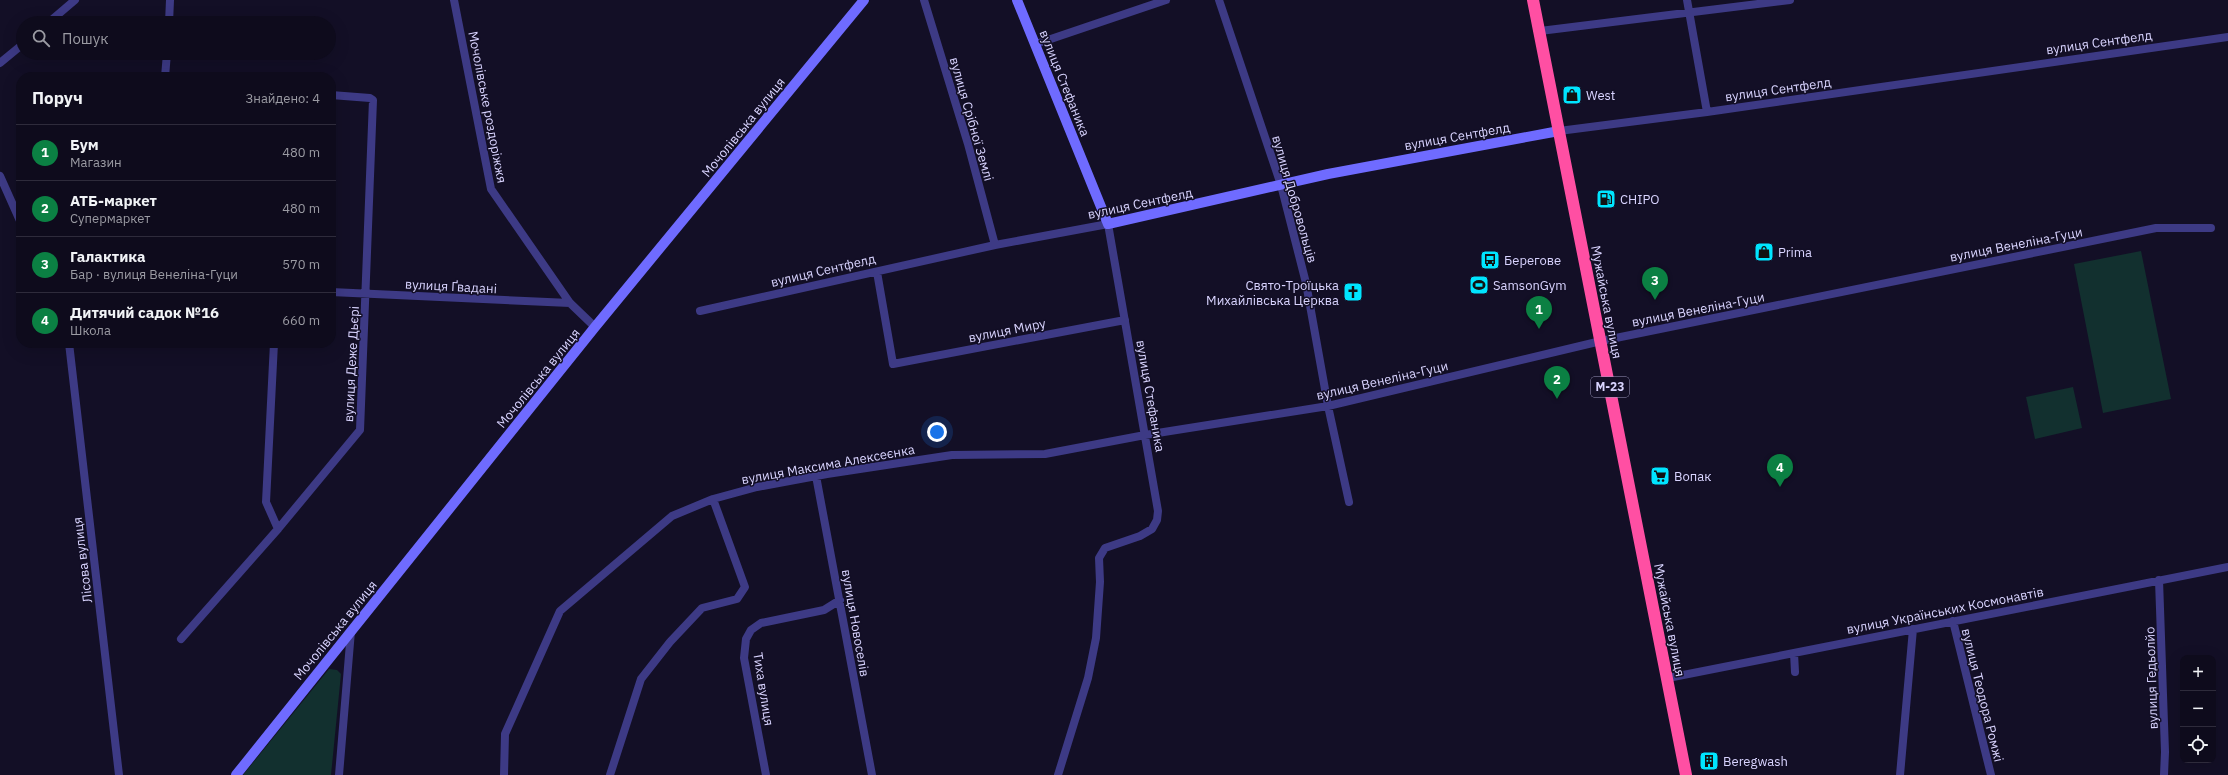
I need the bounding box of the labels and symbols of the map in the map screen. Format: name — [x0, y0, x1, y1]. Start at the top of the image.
street label: вулиця Стефаника — [1035, 27, 1094, 139]
street label: вулиця Сентфелд — [2045, 27, 2154, 58]
street label: Мочолівське роздоріжжя — [464, 30, 511, 185]
street label: вулиця Срібної Землі — [946, 55, 997, 183]
street label: Мочолівська вулиця — [698, 74, 789, 181]
street label: вулиця Сентфелд — [1724, 74, 1833, 105]
shop icon: West — [1561, 84, 1583, 106]
place label: West — [1586, 87, 1615, 104]
street label: вулиця Сентфелд — [1403, 119, 1512, 154]
street label: вулиця Добровольців — [1268, 133, 1321, 265]
street label: вулиця Сентфелд — [1086, 184, 1194, 223]
fuel station icon: CHIPO — [1595, 188, 1617, 210]
place label: CHIPO — [1620, 191, 1660, 208]
street label: вулиця Венеліна-Гуци — [1948, 223, 2084, 266]
shop icon: Prima — [1753, 241, 1775, 263]
street label: Мужайська вулиця — [1587, 244, 1626, 360]
place label: Prima — [1778, 244, 1812, 261]
bus stop icon: Берегове — [1479, 249, 1501, 271]
street label: вулиця Сентфелд — [769, 250, 877, 291]
place label: Берегове — [1504, 252, 1561, 269]
pin: 3 — [1642, 267, 1668, 300]
sports icon: SamsonGym — [1468, 274, 1490, 296]
street label: вулиця Ґвадані — [405, 276, 497, 297]
place label: Свято-Троїцька Михайлівська Церква — [1206, 277, 1339, 309]
place label: SamsonGym — [1493, 277, 1567, 294]
church icon: Свято-Троїцька Михайлівська Церква — [1342, 281, 1364, 303]
street label: вулиця Венеліна-Гуци — [1630, 288, 1766, 331]
pin: 1 — [1526, 296, 1552, 329]
street label: вулиця Деже Дьєрі — [340, 306, 363, 422]
street label: вулиця Миру — [967, 315, 1048, 346]
street label: Мочолівська вулиця — [493, 325, 584, 432]
street label: вулиця Стефаника — [1132, 339, 1169, 453]
street label: вулиця Венеліна-Гуци — [1314, 357, 1450, 404]
pin: 2 — [1544, 366, 1570, 399]
road number: М-23 — [1591, 377, 1629, 397]
your location — [927, 422, 947, 442]
street label: вулиця Максима Алексеєнка — [740, 441, 916, 488]
pin: 4 — [1767, 454, 1793, 487]
supermarket icon: Вопак — [1649, 465, 1671, 487]
place label: Вопак — [1674, 468, 1711, 485]
street label: Лісова вулиця — [69, 516, 96, 604]
street label: Мужайська вулиця — [1650, 562, 1689, 678]
street label: вулиця Новоселів — [838, 568, 873, 678]
street label: Мочолівська вулиця — [290, 577, 381, 684]
street label: вулиця Українських Космонавтів — [1845, 583, 2045, 638]
street label: вулиця Гедьолйо — [2141, 626, 2162, 730]
street label: вулиця Теодора Ромжі — [1958, 627, 2007, 764]
street label: Тиха вулиця — [749, 651, 778, 727]
building icon: Beregwash — [1698, 750, 1720, 772]
place label: Beregwash — [1723, 753, 1788, 770]

